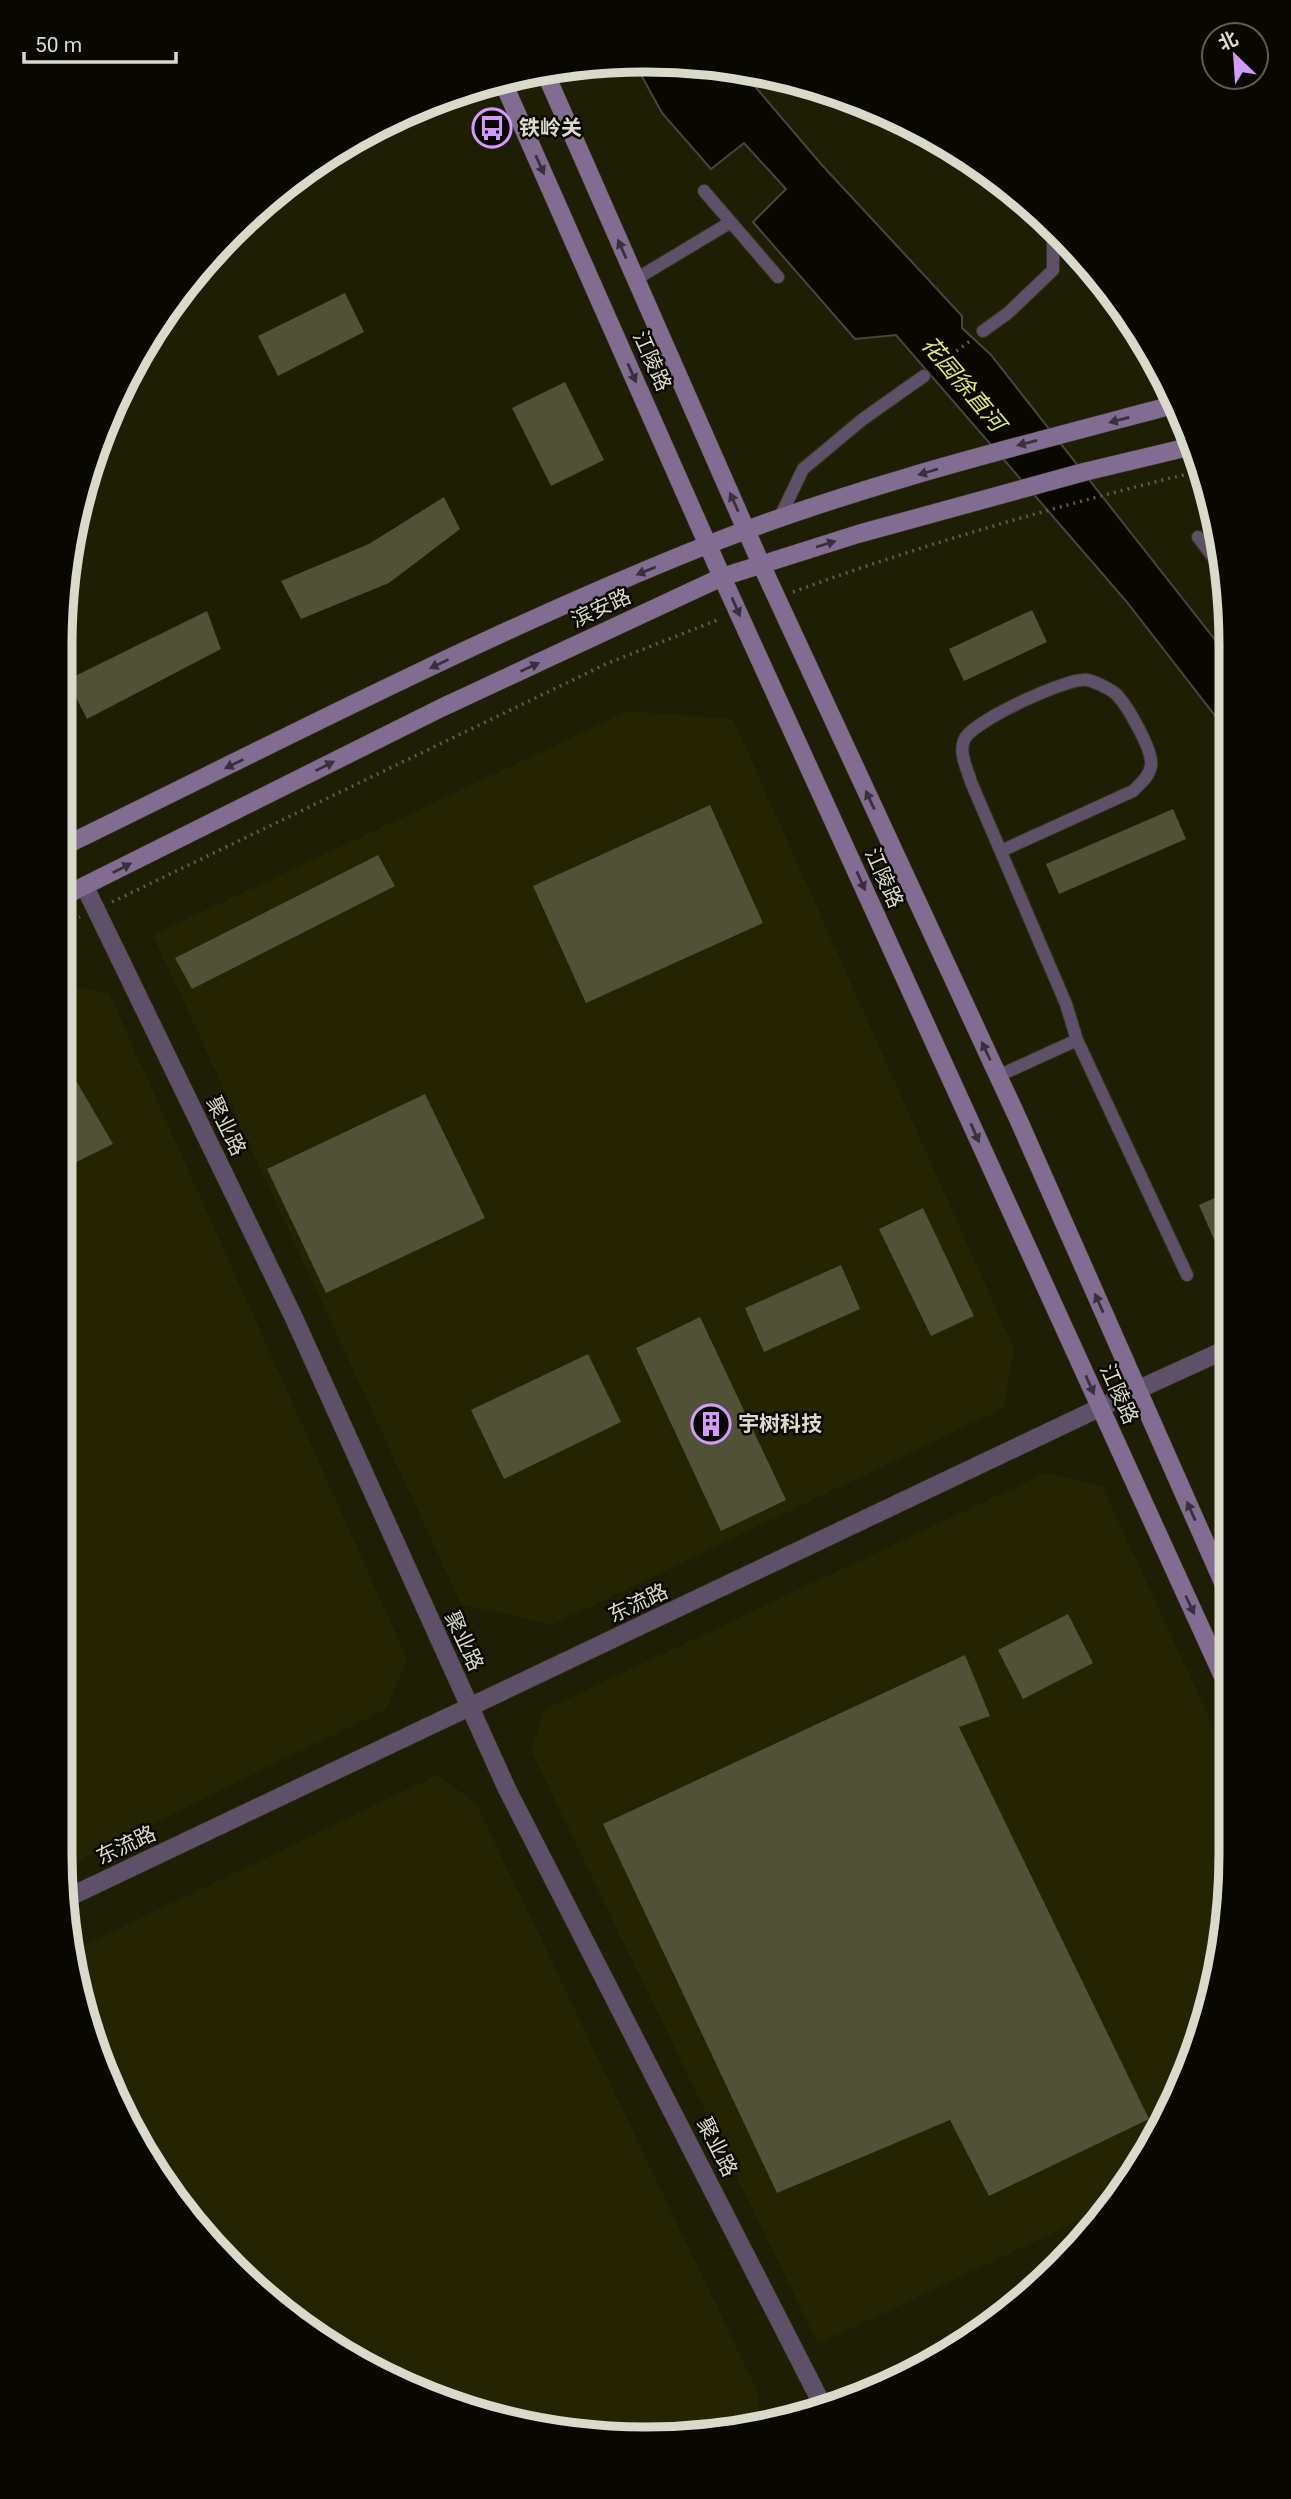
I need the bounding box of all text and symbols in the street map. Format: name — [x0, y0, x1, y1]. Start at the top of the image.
scale bar — [24, 21, 177, 65]
north arrow — [1200, 21, 1270, 91]
text: 北 — [1215, 27, 1242, 55]
text: 50 m — [35, 33, 82, 57]
bus stop icon: 铁岭关 — [471, 107, 513, 149]
place label: 铁岭关 — [519, 116, 582, 140]
one-way arrow — [534, 155, 546, 175]
one-way arrow — [617, 238, 628, 259]
street label: 江陵路 — [628, 327, 676, 395]
water label: 花园徐直河 — [916, 331, 1013, 440]
one-way arrow — [627, 362, 638, 383]
one-way arrow — [1108, 415, 1129, 425]
one-way arrow — [1016, 438, 1038, 449]
one-way arrow — [918, 467, 939, 478]
one-way arrow — [728, 491, 739, 512]
one-way arrow — [816, 539, 837, 549]
one-way arrow — [636, 565, 656, 577]
street label: 滨安路 — [567, 584, 635, 632]
one-way arrow — [730, 597, 742, 617]
one-way arrow — [429, 658, 449, 669]
one-way arrow — [519, 661, 540, 672]
one-way arrow — [224, 758, 244, 769]
one-way arrow — [315, 761, 335, 772]
one-way arrow — [864, 790, 876, 810]
street label: 江陵路 — [860, 844, 908, 912]
one-way arrow — [112, 863, 132, 874]
one-way arrow — [855, 871, 867, 891]
one-way arrow — [981, 1040, 992, 1061]
street label: 聚业路 — [201, 1092, 251, 1160]
one-way arrow — [969, 1123, 981, 1143]
one-way arrow — [1093, 1293, 1105, 1313]
street label: 江陵路 — [1095, 1360, 1143, 1428]
one-way arrow — [1084, 1375, 1095, 1395]
building icon: 宇树科技 — [690, 1403, 732, 1445]
place label: 宇树科技 — [738, 1412, 822, 1436]
one-way arrow — [1185, 1501, 1197, 1521]
street label: 东流路 — [604, 1579, 672, 1627]
one-way arrow — [1184, 1595, 1196, 1615]
street label: 聚业路 — [440, 1607, 488, 1675]
street label: 东流路 — [92, 1821, 160, 1869]
street label: 聚业路 — [692, 2113, 742, 2181]

